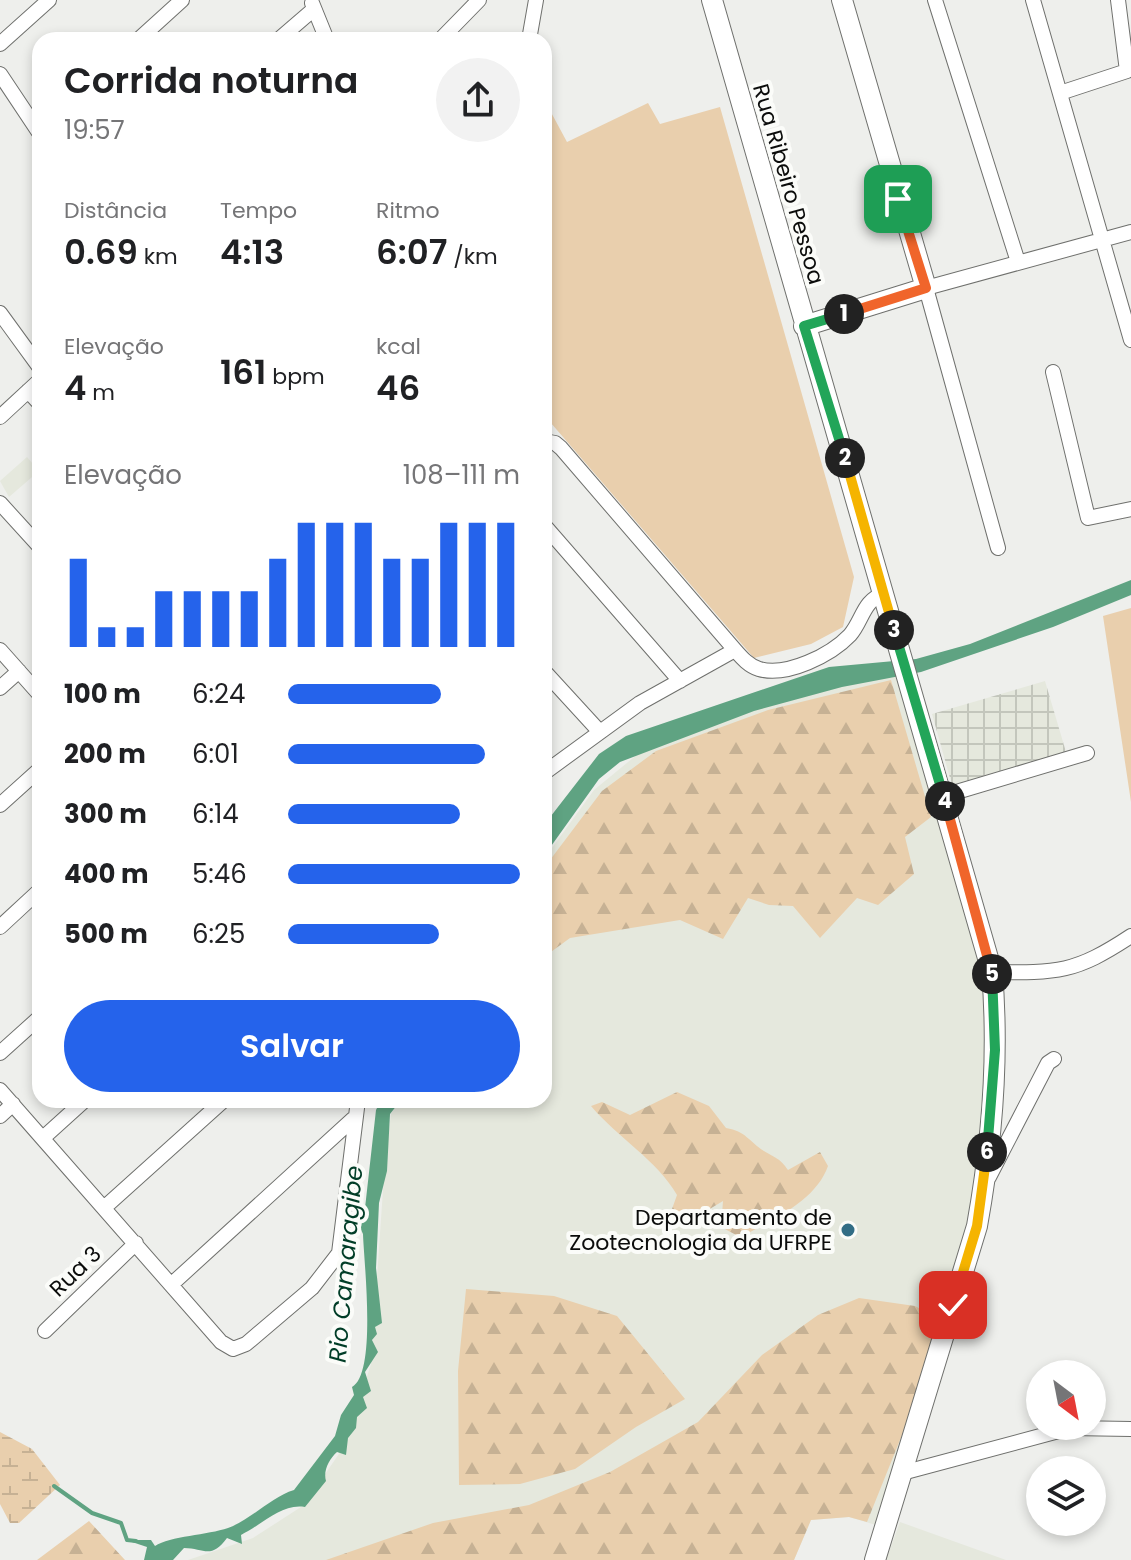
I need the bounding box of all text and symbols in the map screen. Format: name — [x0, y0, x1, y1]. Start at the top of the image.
text: Corrida noturna — [64, 55, 358, 106]
button: share — [436, 58, 520, 142]
street label: Rua Ribeiro Pessoa — [745, 80, 832, 288]
text: 19:57 — [64, 112, 125, 148]
pin — [864, 165, 932, 233]
icon: arrive — [876, 177, 920, 221]
text: Distância — [64, 195, 167, 226]
text: Tempo — [220, 195, 297, 226]
text: Ritmo — [376, 195, 440, 226]
text: 0.69 — [64, 228, 138, 276]
text: 4:13 — [220, 228, 284, 276]
text: 6:07 — [376, 228, 447, 276]
text: km — [138, 241, 178, 272]
text: /km — [447, 241, 498, 272]
pin: 1 — [824, 294, 864, 334]
text: 1 — [840, 298, 848, 329]
text: Elevação — [64, 331, 164, 362]
text: kcal — [376, 331, 421, 362]
text: 161 — [220, 348, 266, 396]
text: bpm — [266, 361, 325, 392]
text: 4 — [64, 364, 86, 412]
text: 46 — [376, 364, 420, 412]
text: m — [86, 377, 115, 408]
pin: 2 — [825, 438, 865, 478]
text: 2 — [839, 442, 851, 473]
text: Elevação — [64, 457, 182, 493]
text: 108–111 m — [403, 457, 520, 493]
pin: 3 — [874, 610, 914, 650]
text: 3 — [887, 614, 901, 645]
text: 100 m — [64, 676, 141, 712]
text: 6:24 — [192, 676, 245, 712]
text: 200 m — [64, 736, 146, 772]
text: 6:01 — [192, 736, 239, 772]
pin: 4 — [925, 781, 965, 821]
text: 4 — [938, 785, 952, 816]
text: 300 m — [64, 796, 147, 832]
text: 6:14 — [192, 796, 239, 832]
text: 400 m — [64, 856, 149, 892]
text: 5:46 — [192, 856, 247, 892]
text: 500 m — [64, 916, 148, 952]
text: 6:25 — [192, 916, 245, 952]
pin: 5 — [972, 954, 1012, 994]
text: 5 — [985, 958, 999, 989]
button: Salvar — [64, 1000, 520, 1092]
pin: 6 — [967, 1132, 1007, 1172]
text: 6 — [980, 1136, 994, 1167]
water label: Rio Camaragibe — [320, 1164, 371, 1364]
place label: Departamento de Zootecnologia da UFRPE — [569, 1202, 832, 1258]
marker: Departamento de Zootecnologia da UFRPE — [839, 1221, 857, 1239]
street label: Rua 3 — [43, 1239, 108, 1304]
pin — [919, 1271, 987, 1339]
icon: check — [931, 1283, 975, 1327]
north arrow — [1026, 1360, 1106, 1440]
map controls — [1026, 1360, 1106, 1536]
button: layers — [1026, 1456, 1106, 1536]

